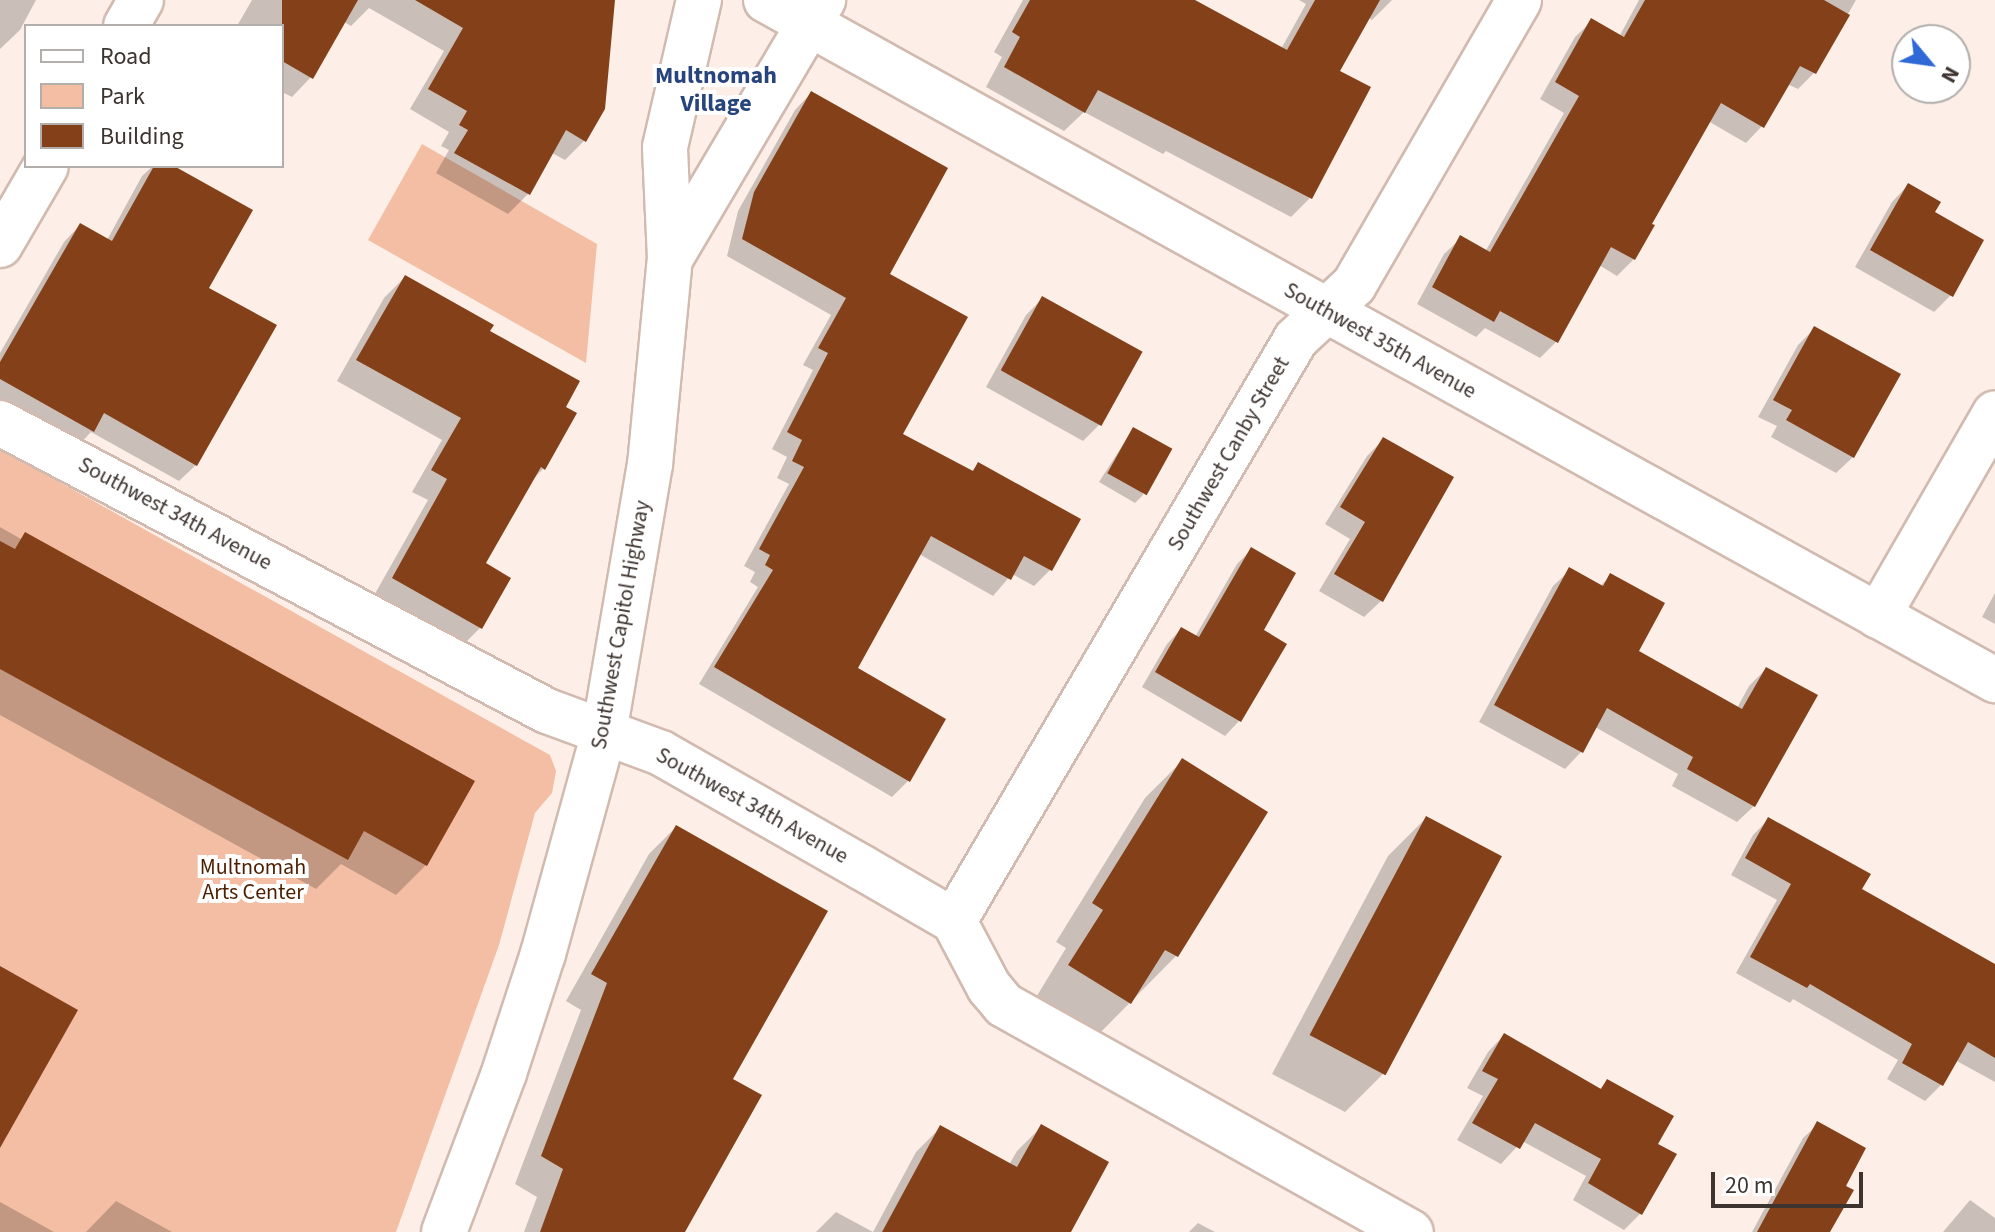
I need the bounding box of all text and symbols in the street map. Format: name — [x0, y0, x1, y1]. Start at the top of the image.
legend — [24, 24, 284, 168]
north arrow — [1891, 24, 1971, 104]
text: Road — [100, 39, 152, 74]
text: N — [1933, 60, 1968, 89]
district label: Multnomah Village — [655, 62, 777, 118]
text: Park — [100, 79, 145, 114]
text: Building — [100, 119, 184, 154]
street label: Southwest 35th Avenue — [1279, 277, 1481, 405]
street label: Southwest Canby Street — [1163, 352, 1295, 556]
street label: Southwest 34th Avenue — [74, 452, 276, 576]
street label: Southwest Capitol Highway — [586, 498, 656, 752]
street label: Southwest 34th Avenue — [651, 742, 853, 870]
park label: Multnomah Arts Center — [200, 854, 306, 906]
scale bar — [1715, 1156, 1867, 1206]
text: 20 m — [1725, 1168, 1774, 1203]

